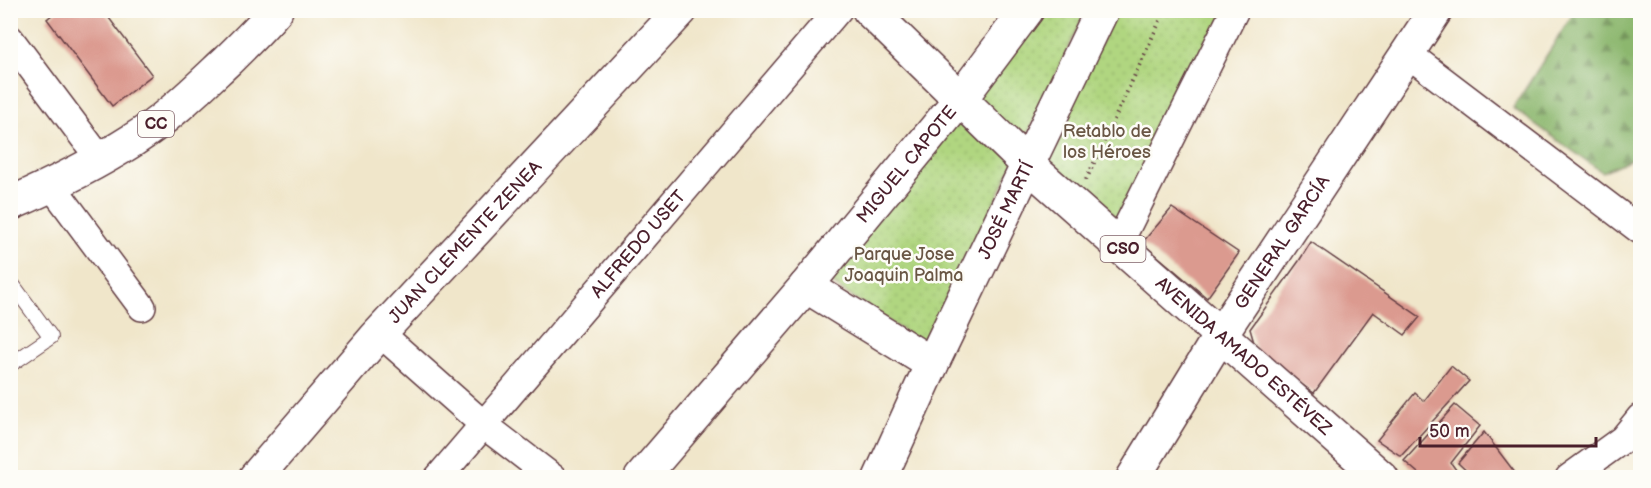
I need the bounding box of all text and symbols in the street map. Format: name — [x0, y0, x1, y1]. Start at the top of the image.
street label: MIGUEL CAPOTE — [852, 101, 961, 227]
road number: CC — [138, 111, 174, 137]
park label: Retablo de los Héroes — [1063, 121, 1152, 163]
street label: JUAN CLEMENTE ZENEA — [384, 156, 546, 327]
street label: JOSÉ MARTÍ — [973, 156, 1039, 263]
street label: GENERAL GARCÍA — [1230, 171, 1334, 313]
street label: ALFREDO USET — [586, 186, 690, 302]
road number: CSO — [1100, 236, 1146, 262]
park label: Parque Jose Joaquin Palma — [844, 244, 964, 286]
street label: AVENIDA AMADO ESTÉVEZ — [1151, 272, 1336, 439]
scale bar — [1420, 410, 1596, 448]
text: 50 m — [1429, 421, 1470, 442]

